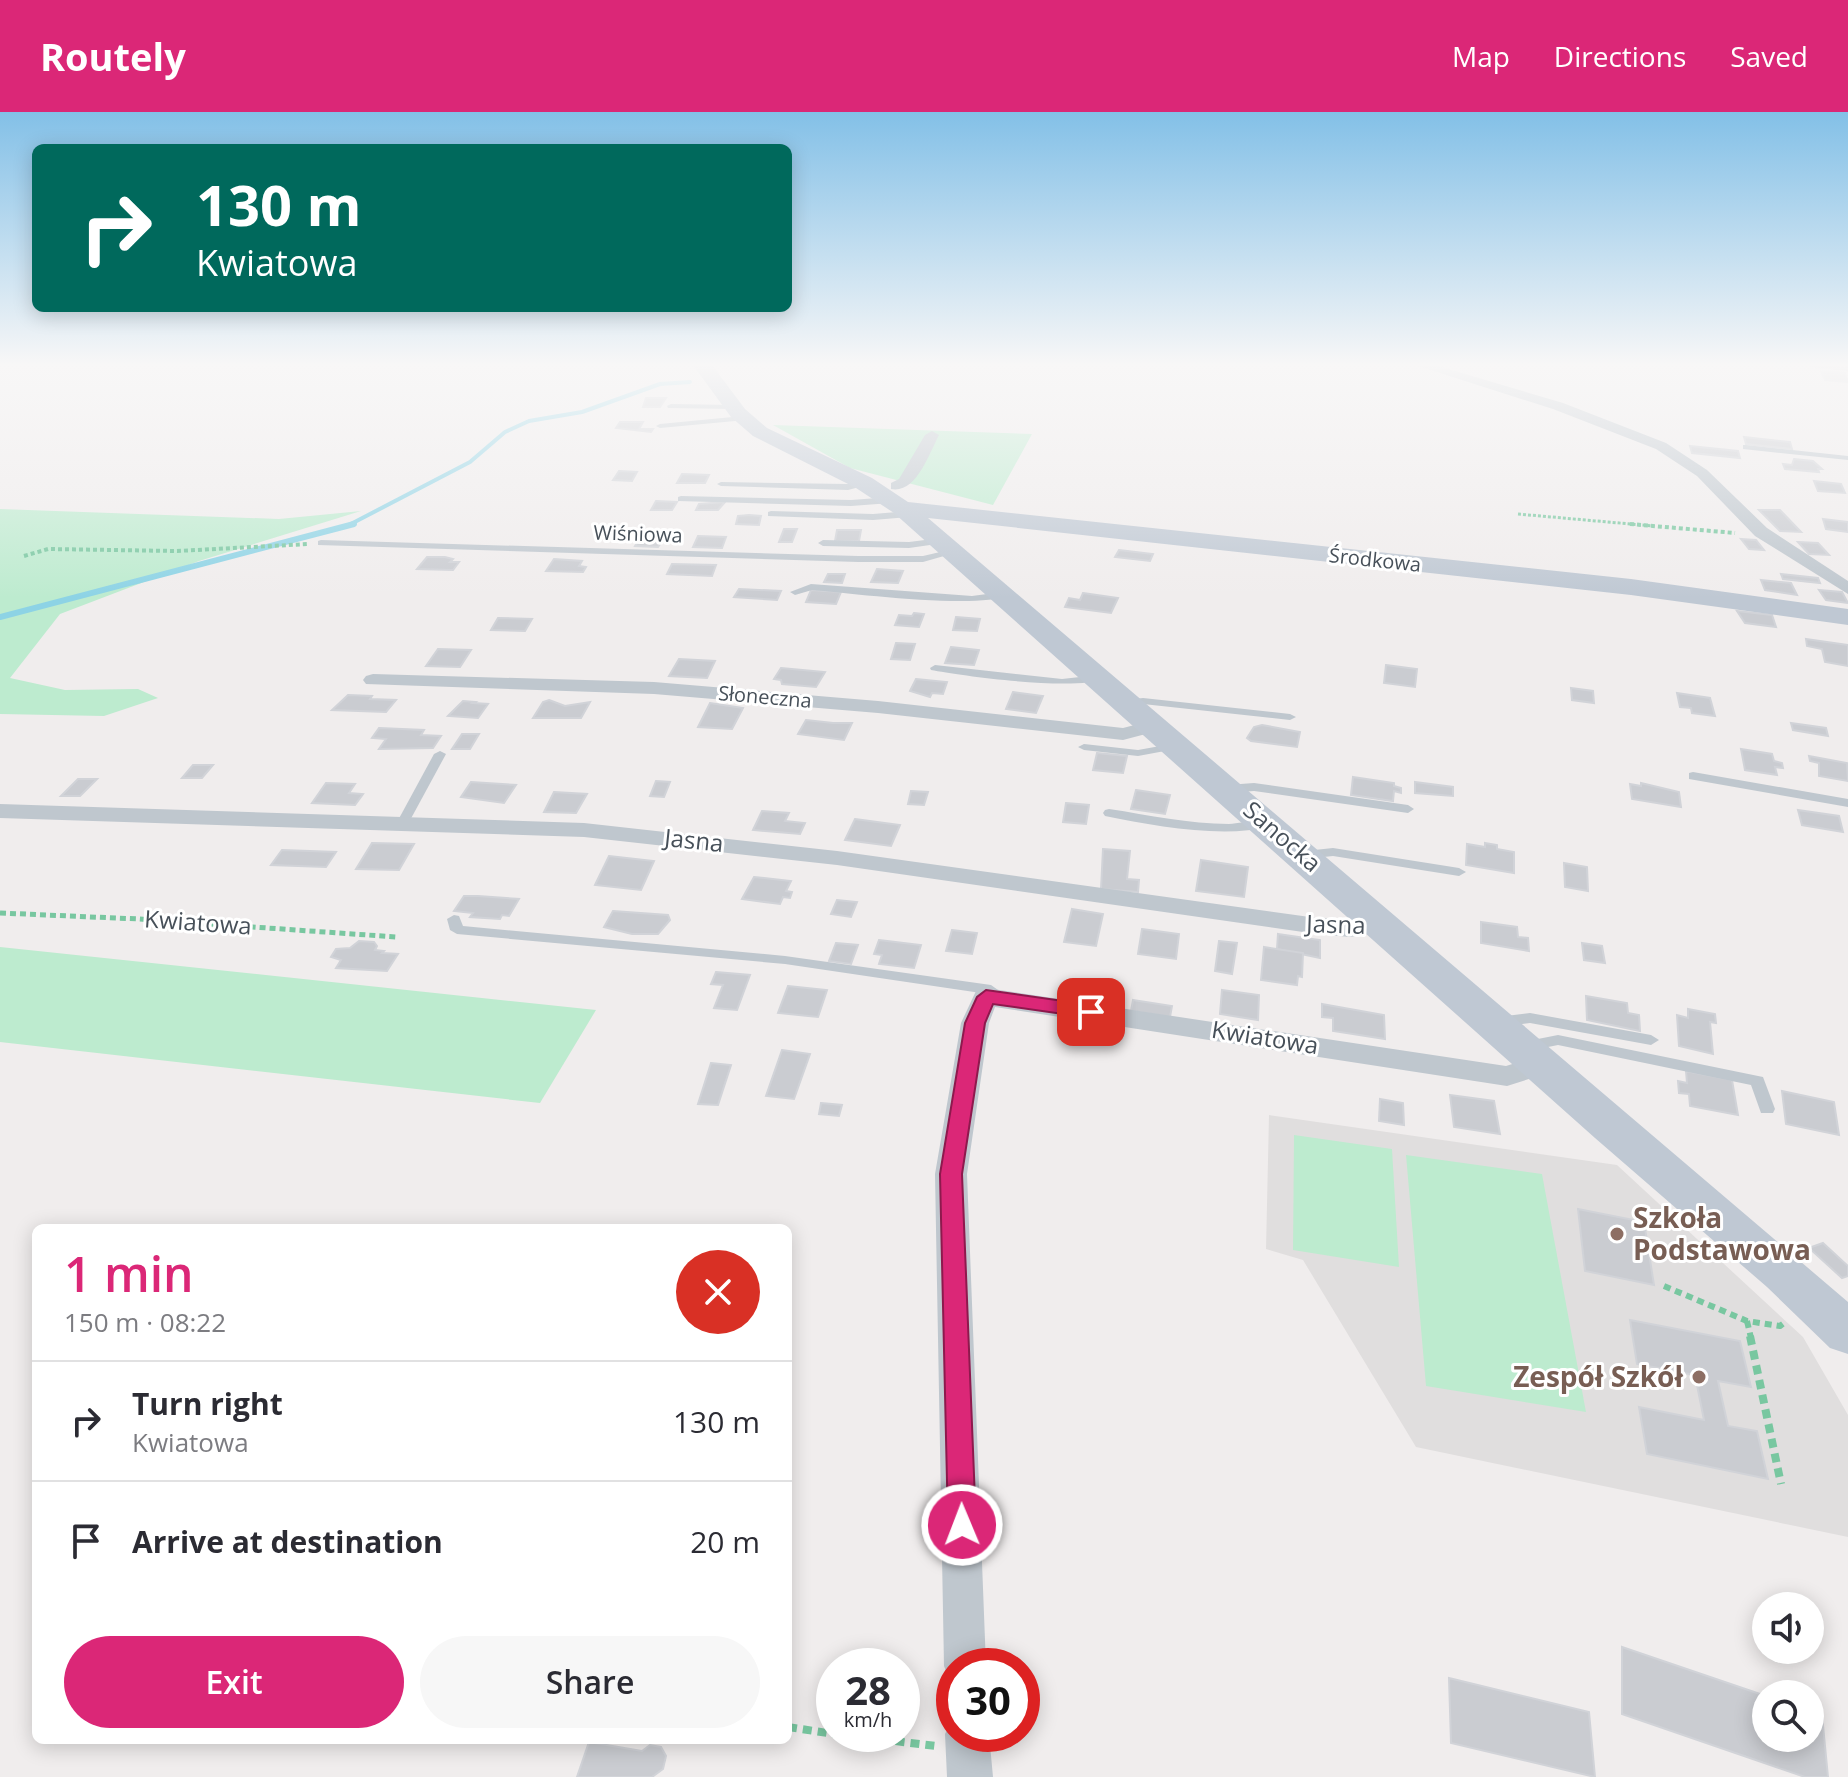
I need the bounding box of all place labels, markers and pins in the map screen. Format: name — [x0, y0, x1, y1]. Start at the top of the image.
pin — [1057, 978, 1125, 1046]
place label: Szkoła Podstawowa — [1633, 1198, 1811, 1268]
marker: Szkoła Podstawowa — [1608, 1225, 1626, 1243]
place label: Zespół Szkół — [1513, 1357, 1683, 1395]
marker: Zespół Szkół — [1690, 1368, 1708, 1386]

